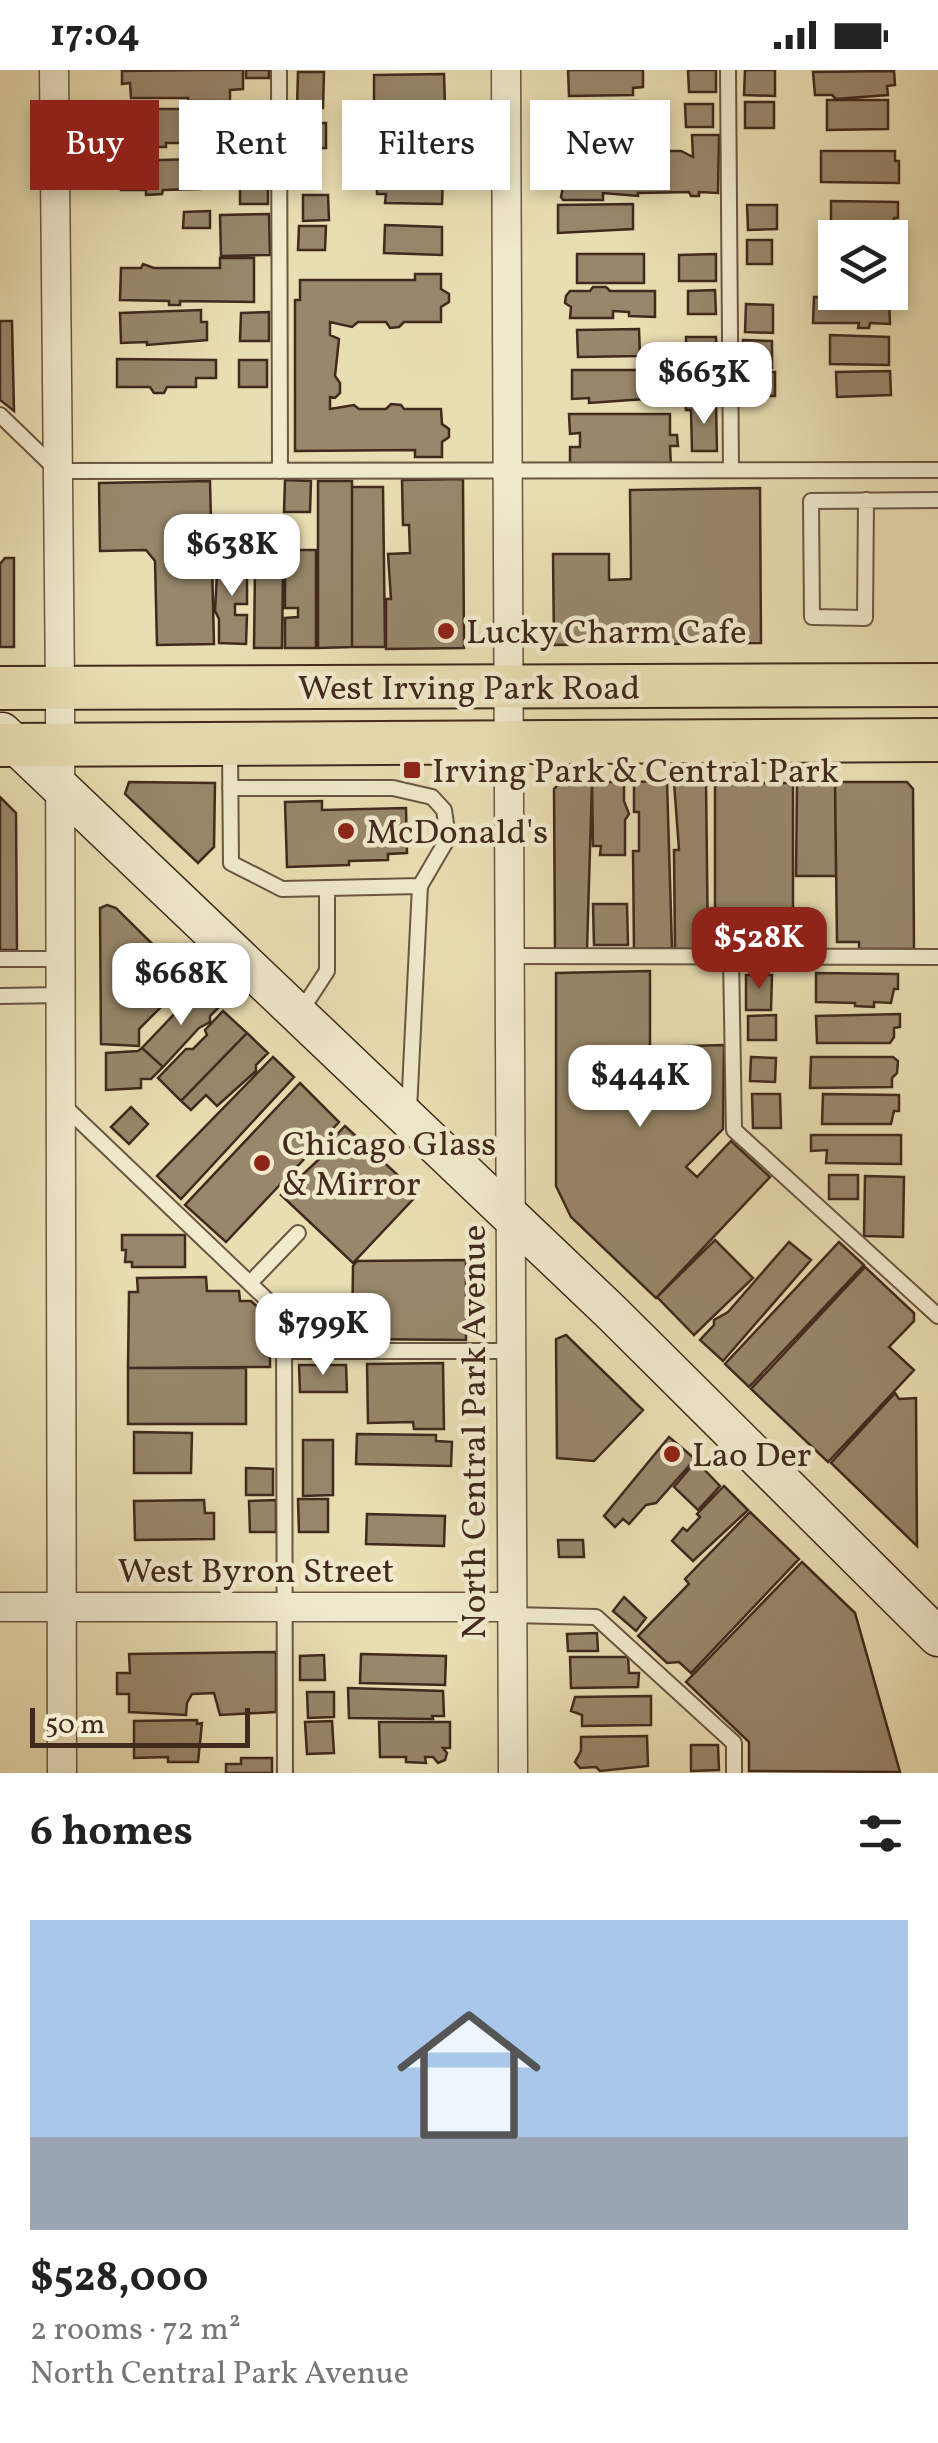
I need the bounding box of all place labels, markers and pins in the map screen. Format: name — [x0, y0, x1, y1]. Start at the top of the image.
pin: $663K — [634, 342, 774, 427]
pin: $638K — [162, 514, 302, 599]
place label: Lucky Charm Cafe — [466, 610, 747, 658]
marker: Lucky Charm Cafe — [435, 620, 457, 642]
place label: Irving Park & Central Park — [432, 749, 839, 797]
marker: Irving Park & Central Park — [401, 759, 423, 781]
place label: McDonald's — [366, 810, 548, 858]
marker: McDonald's — [335, 820, 357, 842]
pin: $528K — [689, 907, 829, 992]
pin: $668K — [111, 943, 251, 1028]
pin: $444K — [570, 1045, 710, 1130]
place label: Chicago Glass & Mirror — [282, 1122, 496, 1210]
marker: Chicago Glass & Mirror — [251, 1152, 273, 1174]
pin: $799K — [253, 1293, 393, 1378]
place label: Lao Der — [692, 1433, 811, 1481]
marker: Lao Der — [661, 1443, 683, 1465]

